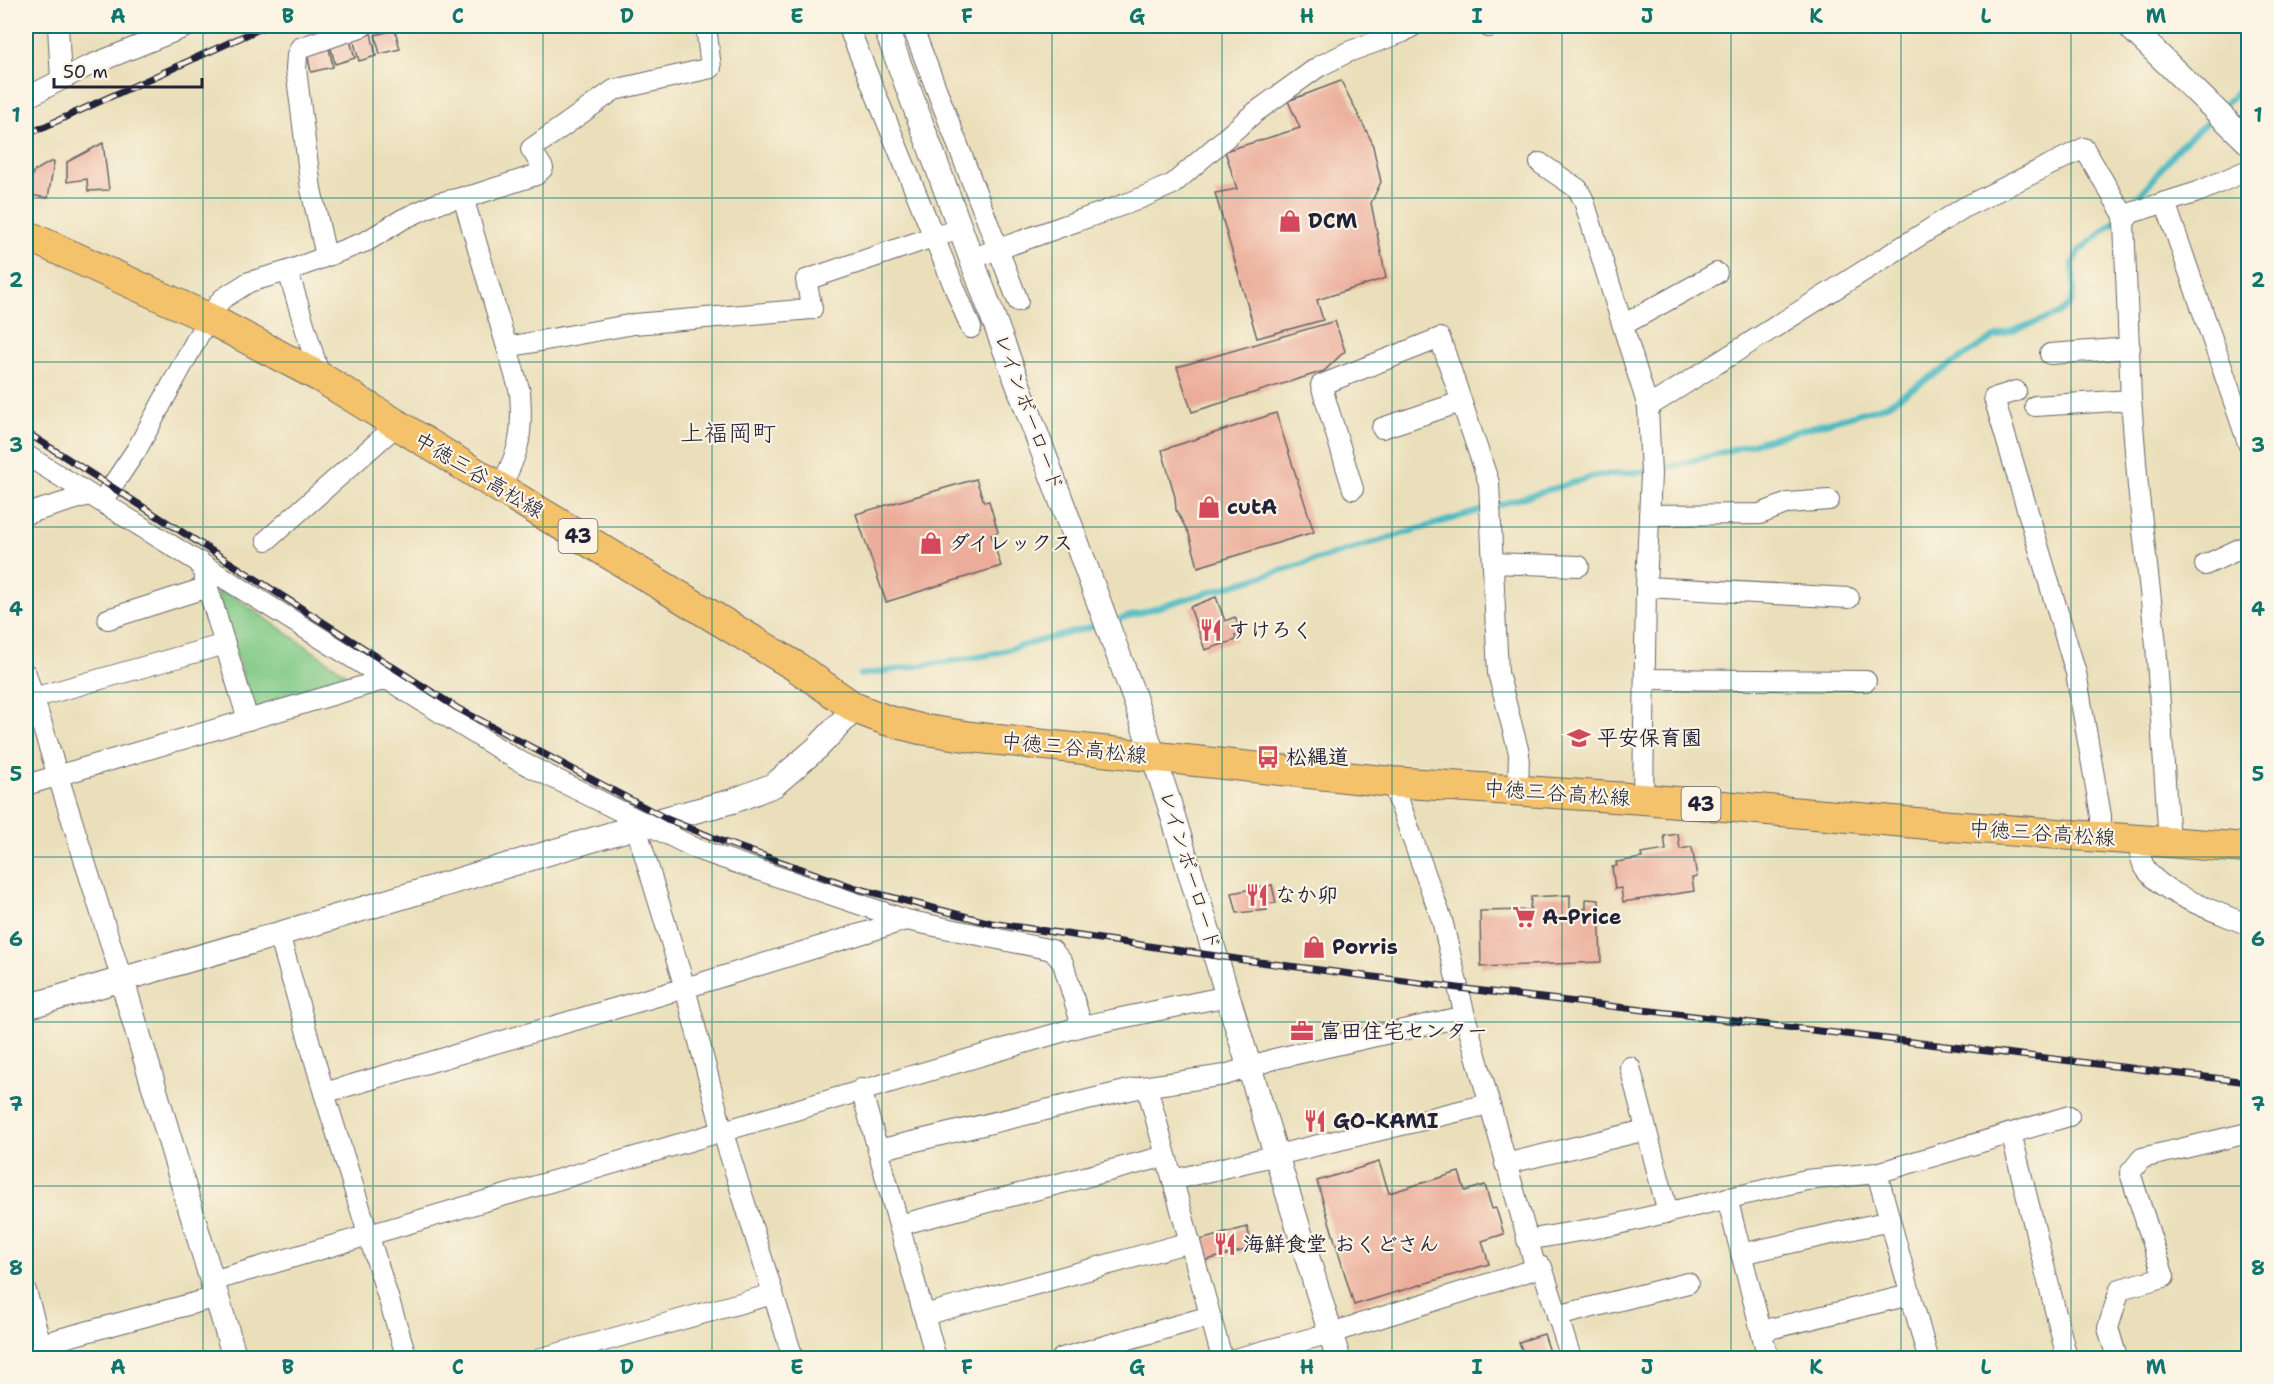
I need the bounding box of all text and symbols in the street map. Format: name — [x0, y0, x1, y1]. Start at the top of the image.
text: A — [110, 3, 126, 29]
text: B — [282, 3, 294, 29]
text: C — [452, 3, 464, 29]
text: D — [620, 3, 634, 29]
text: E — [790, 3, 804, 29]
text: F — [961, 3, 973, 29]
text: G — [1129, 3, 1145, 29]
text: H — [1300, 3, 1314, 29]
text: I — [1471, 3, 1483, 29]
text: J — [1641, 3, 1654, 29]
text: K — [1809, 3, 1823, 29]
text: L — [1981, 3, 1992, 29]
text: M — [2146, 3, 2167, 29]
scale bar — [54, 51, 202, 89]
text: 50 m — [63, 60, 108, 84]
text: 1 — [11, 102, 21, 128]
text: 1 — [2253, 102, 2263, 128]
place label: DCM — [1308, 207, 1358, 235]
shop icon: DCM — [1277, 208, 1303, 234]
text: 2 — [9, 267, 23, 293]
text: 2 — [2251, 267, 2265, 293]
street label: レインボーロード — [987, 329, 1071, 495]
district label: 上福岡町 — [680, 417, 776, 449]
street label: 中徳三谷高松線 — [409, 425, 549, 525]
text: 3 — [9, 432, 23, 458]
text: 3 — [2251, 432, 2265, 458]
place label: cutA — [1227, 493, 1277, 521]
shop icon: cutA — [1196, 494, 1222, 520]
road number: 43 — [558, 519, 598, 553]
place label: ダイレックス — [949, 529, 1073, 557]
shop icon: ダイレックス — [918, 530, 944, 556]
text: 4 — [9, 596, 23, 622]
text: 4 — [2251, 596, 2265, 622]
place label: すけろく — [1229, 616, 1313, 644]
restaurant icon: すけろく — [1198, 617, 1224, 643]
place label: 平安保育園 — [1597, 724, 1702, 752]
school or university icon: 平安保育園 — [1566, 725, 1592, 751]
street label: 中徳三谷高松線 — [999, 726, 1149, 770]
place label: 松縄道 — [1286, 743, 1349, 771]
bus stop icon: 松縄道 — [1255, 744, 1281, 770]
text: 5 — [10, 761, 22, 787]
text: 5 — [2252, 761, 2264, 787]
street label: 中徳三谷高松線 — [1483, 774, 1631, 812]
street label: レインボーロード — [1152, 786, 1228, 954]
road number: 43 — [1682, 787, 1720, 821]
street label: 中徳三谷高松線 — [1968, 814, 2116, 852]
place label: なか卯 — [1275, 881, 1338, 909]
restaurant icon: なか卯 — [1244, 882, 1270, 908]
place label: A-Price — [1542, 903, 1622, 931]
supermarket icon: A-Price — [1511, 904, 1537, 930]
text: 6 — [9, 926, 23, 952]
text: 6 — [2251, 926, 2265, 952]
place label: Porris — [1332, 933, 1398, 961]
shop icon: Porris — [1301, 934, 1327, 960]
place label: 富田住宅センター — [1320, 1017, 1488, 1045]
office icon: 富田住宅センター — [1289, 1018, 1315, 1044]
text: 7 — [9, 1091, 23, 1117]
text: 7 — [2251, 1091, 2265, 1117]
place label: GO-KAMI — [1333, 1107, 1439, 1135]
restaurant icon: GO-KAMI — [1302, 1108, 1328, 1134]
place label: 海鮮食堂 おくどさん — [1243, 1230, 1439, 1258]
restaurant icon: 海鮮食堂 おくどさん — [1212, 1231, 1238, 1257]
text: 8 — [9, 1255, 23, 1281]
text: 8 — [2251, 1255, 2265, 1281]
text: A — [110, 1354, 126, 1380]
text: B — [282, 1354, 294, 1380]
text: C — [452, 1354, 464, 1380]
text: D — [620, 1354, 634, 1380]
text: E — [790, 1354, 804, 1380]
text: F — [961, 1354, 973, 1380]
text: G — [1129, 1354, 1145, 1380]
text: H — [1300, 1354, 1314, 1380]
text: I — [1471, 1354, 1483, 1380]
text: J — [1641, 1354, 1654, 1380]
text: K — [1809, 1354, 1823, 1380]
text: L — [1981, 1354, 1992, 1380]
text: M — [2146, 1354, 2167, 1380]

